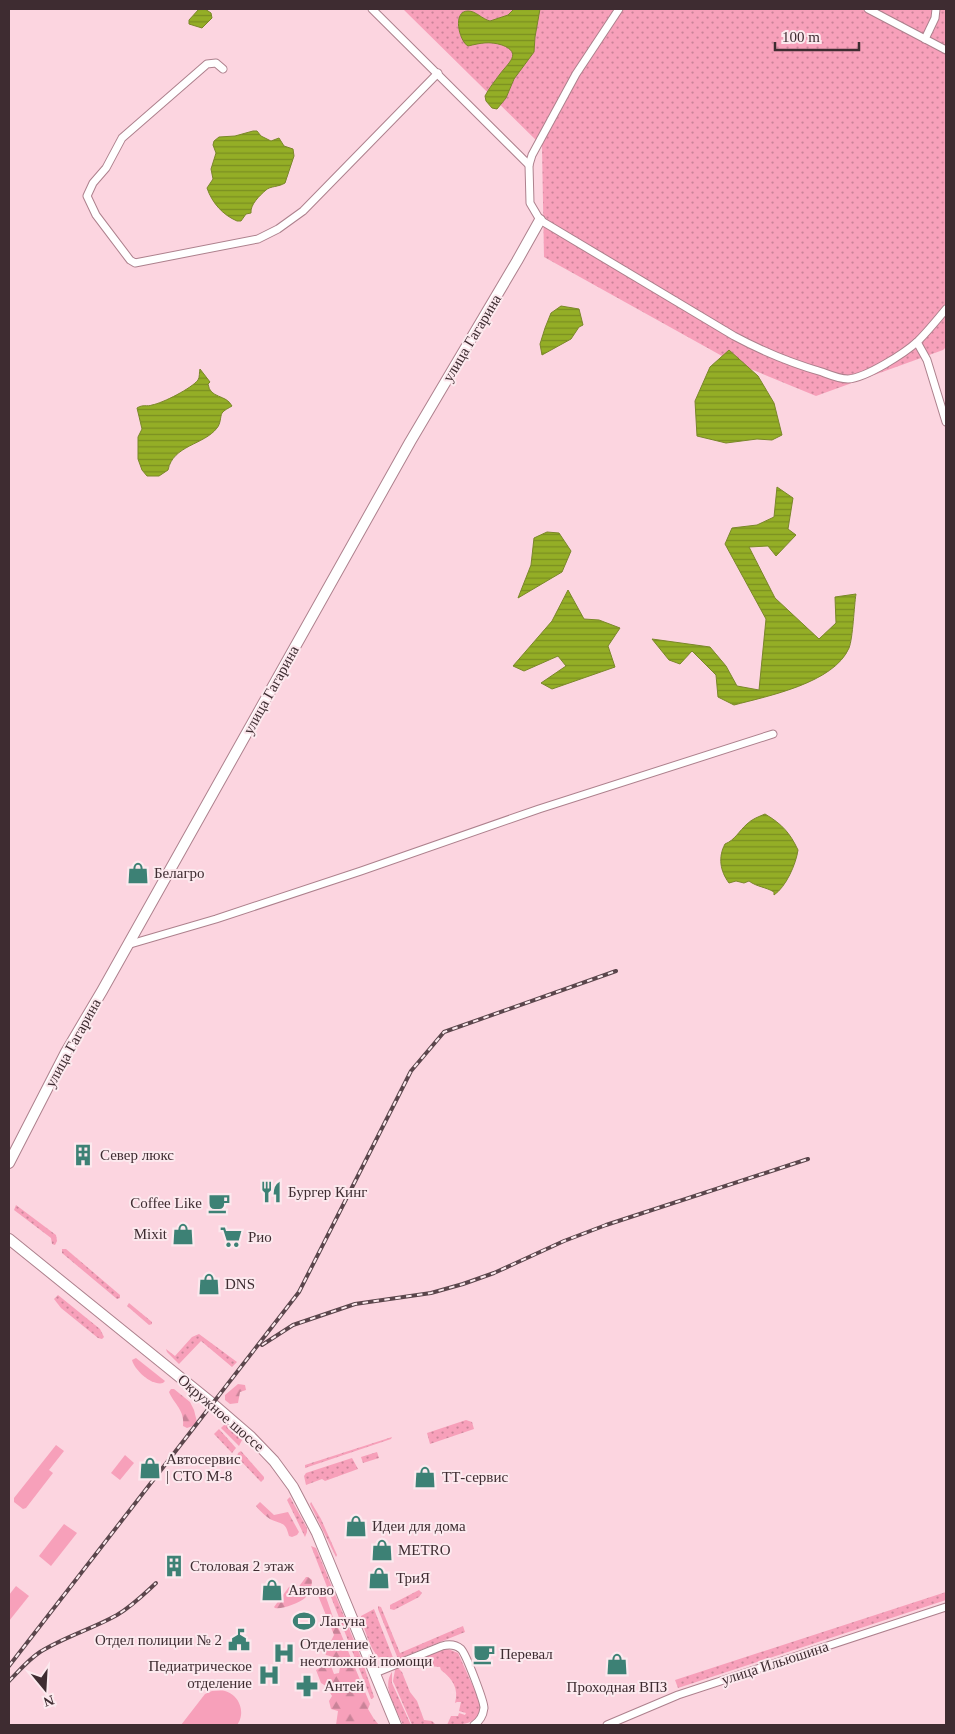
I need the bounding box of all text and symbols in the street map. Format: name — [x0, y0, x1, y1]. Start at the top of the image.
scale bar — [775, 20, 859, 52]
text: 100 m — [782, 29, 820, 45]
street label: улица Гагарина — [440, 291, 504, 384]
street label: улица Гагарина — [240, 643, 302, 737]
shop icon: Белагро — [125, 860, 151, 886]
place label: Белагро — [154, 865, 205, 881]
street label: улица Гагарина — [42, 996, 104, 1090]
building icon: Север люкс — [70, 1142, 96, 1168]
place label: Север люкс — [100, 1147, 174, 1163]
restaurant icon: Бургер Кинг — [258, 1179, 284, 1205]
place label: Бургер Кинг — [288, 1184, 367, 1200]
cafe icon: Coffee Like — [206, 1190, 232, 1216]
place label: Coffee Like — [130, 1195, 202, 1211]
shop icon: Mixit — [170, 1221, 196, 1247]
supermarket icon: Рио — [218, 1224, 244, 1250]
place label: Mixit — [134, 1226, 168, 1242]
place label: Рио — [248, 1229, 272, 1245]
shop icon: DNS — [196, 1271, 222, 1297]
place label: DNS — [225, 1276, 255, 1292]
street label: Окружное шоссе — [175, 1371, 268, 1455]
place label: Автосервис | СТО М-8 — [166, 1451, 241, 1484]
shop icon: Автосервис | СТО М-8 — [137, 1455, 163, 1481]
shop icon: ТТ-сервис — [412, 1464, 438, 1490]
place label: ТТ-сервис — [442, 1469, 508, 1485]
shop icon: Идеи для дома — [343, 1513, 369, 1539]
place label: Идеи для дома — [372, 1518, 466, 1534]
shop icon: METRO — [369, 1537, 395, 1563]
place label: METRO — [398, 1542, 451, 1558]
building icon: Столовая 2 этаж — [161, 1553, 187, 1579]
place label: Столовая 2 этаж — [190, 1558, 295, 1574]
shop icon: ТриЯ — [366, 1565, 392, 1591]
place label: ТриЯ — [396, 1570, 430, 1586]
shop icon: Автово — [259, 1577, 285, 1603]
place label: Автово — [288, 1582, 334, 1598]
sports icon: Лагуна — [291, 1608, 317, 1634]
place label: Лагуна — [320, 1613, 366, 1629]
public building icon: Отдел полиции № 2 — [226, 1627, 252, 1653]
place label: Отдел полиции № 2 — [95, 1632, 222, 1648]
place label: Отделение неотложной помощи — [300, 1636, 432, 1669]
street label: улица Ильюшина — [720, 1638, 831, 1688]
hospital icon: Отделение неотложной помощи — [271, 1640, 297, 1666]
cafe icon: Перевал — [471, 1641, 497, 1667]
place label: Перевал — [500, 1646, 553, 1662]
shop icon: Проходная ВПЗ — [604, 1651, 630, 1677]
place label: Педиатрическое отделение — [148, 1658, 252, 1691]
hospital icon: Педиатрическое отделение — [256, 1662, 282, 1688]
north arrow — [20, 1664, 70, 1714]
pharmacy icon: Антей — [294, 1673, 320, 1699]
place label: Антей — [324, 1678, 364, 1694]
place label: Проходная ВПЗ — [567, 1679, 667, 1695]
text: N — [42, 1692, 56, 1710]

